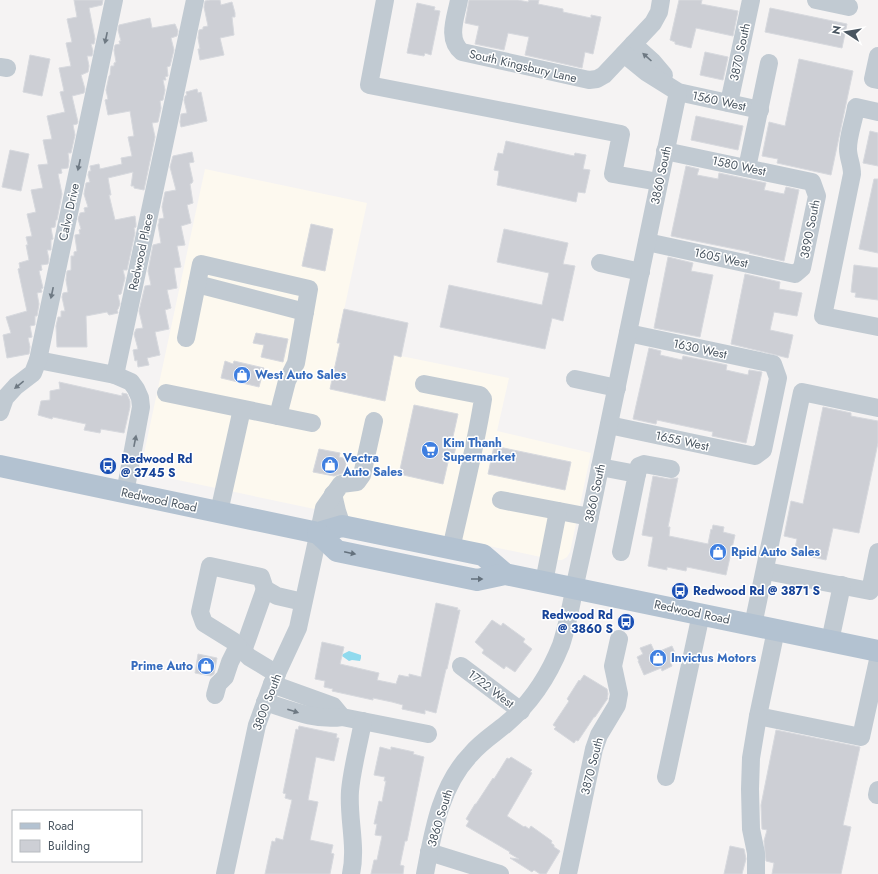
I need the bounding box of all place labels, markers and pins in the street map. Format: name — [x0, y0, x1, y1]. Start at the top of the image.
shop icon: West Auto Sales — [232, 365, 252, 385]
place label: West Auto Sales — [255, 366, 347, 384]
place label: Kim Thanh Supermarket — [443, 434, 515, 466]
supermarket icon: Kim Thanh Supermarket — [420, 440, 440, 460]
place label: Vectra Auto Sales — [342, 449, 403, 481]
place label: Redwood Rd @ 3745 S — [121, 450, 192, 482]
shop icon: Vectra Auto Sales — [320, 455, 340, 475]
bus stop icon: Redwood Rd @ 3745 S — [98, 456, 118, 476]
shop icon: Rpid Auto Sales — [708, 542, 728, 562]
place label: Rpid Auto Sales — [731, 543, 821, 561]
bus stop icon: Redwood Rd @ 3871 S — [670, 581, 690, 601]
place label: Redwood Rd @ 3871 S — [693, 582, 821, 600]
place label: Redwood Rd @ 3860 S — [542, 606, 613, 638]
bus stop icon: Redwood Rd @ 3860 S — [616, 612, 636, 632]
shop icon: Invictus Motors — [648, 648, 668, 668]
place label: Invictus Motors — [671, 649, 757, 667]
shop icon: Prime Auto — [196, 656, 216, 676]
place label: Prime Auto — [131, 657, 193, 675]

